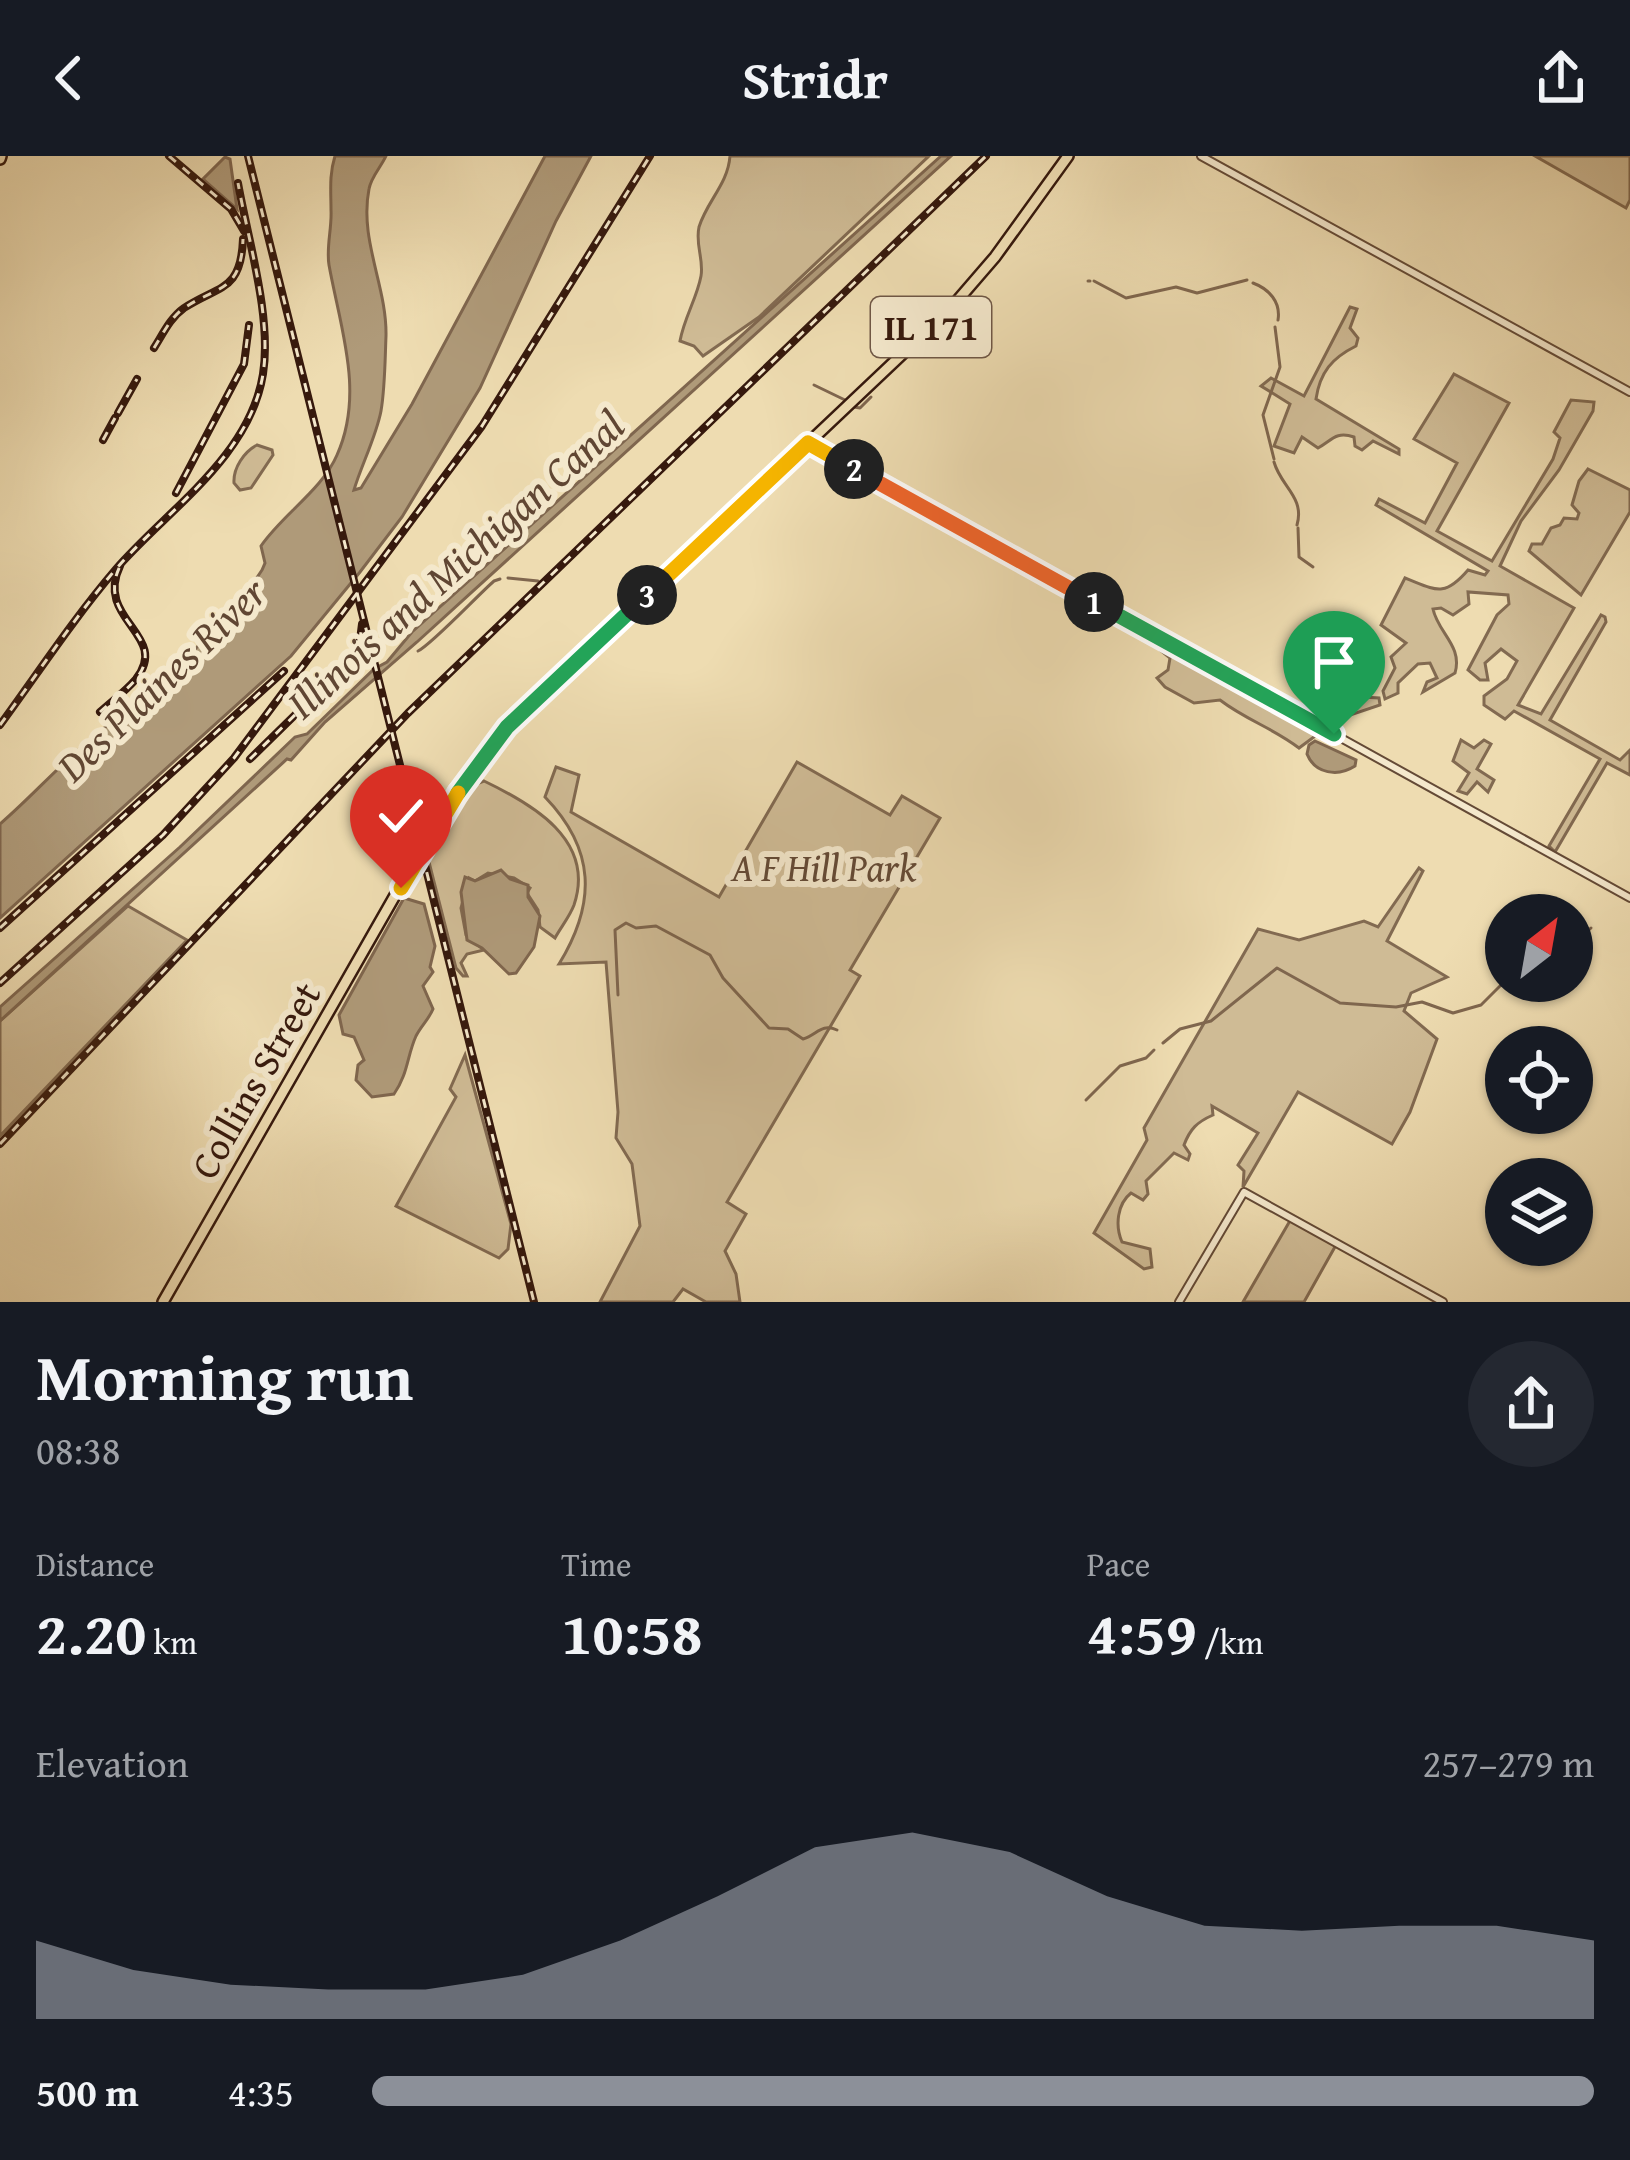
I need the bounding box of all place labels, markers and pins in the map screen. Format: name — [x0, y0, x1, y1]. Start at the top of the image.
pin: 2 — [824, 439, 884, 499]
pin: 3 — [617, 565, 677, 625]
pin: 1 — [1064, 572, 1124, 632]
pin — [1283, 611, 1385, 734]
pin — [350, 765, 452, 888]

